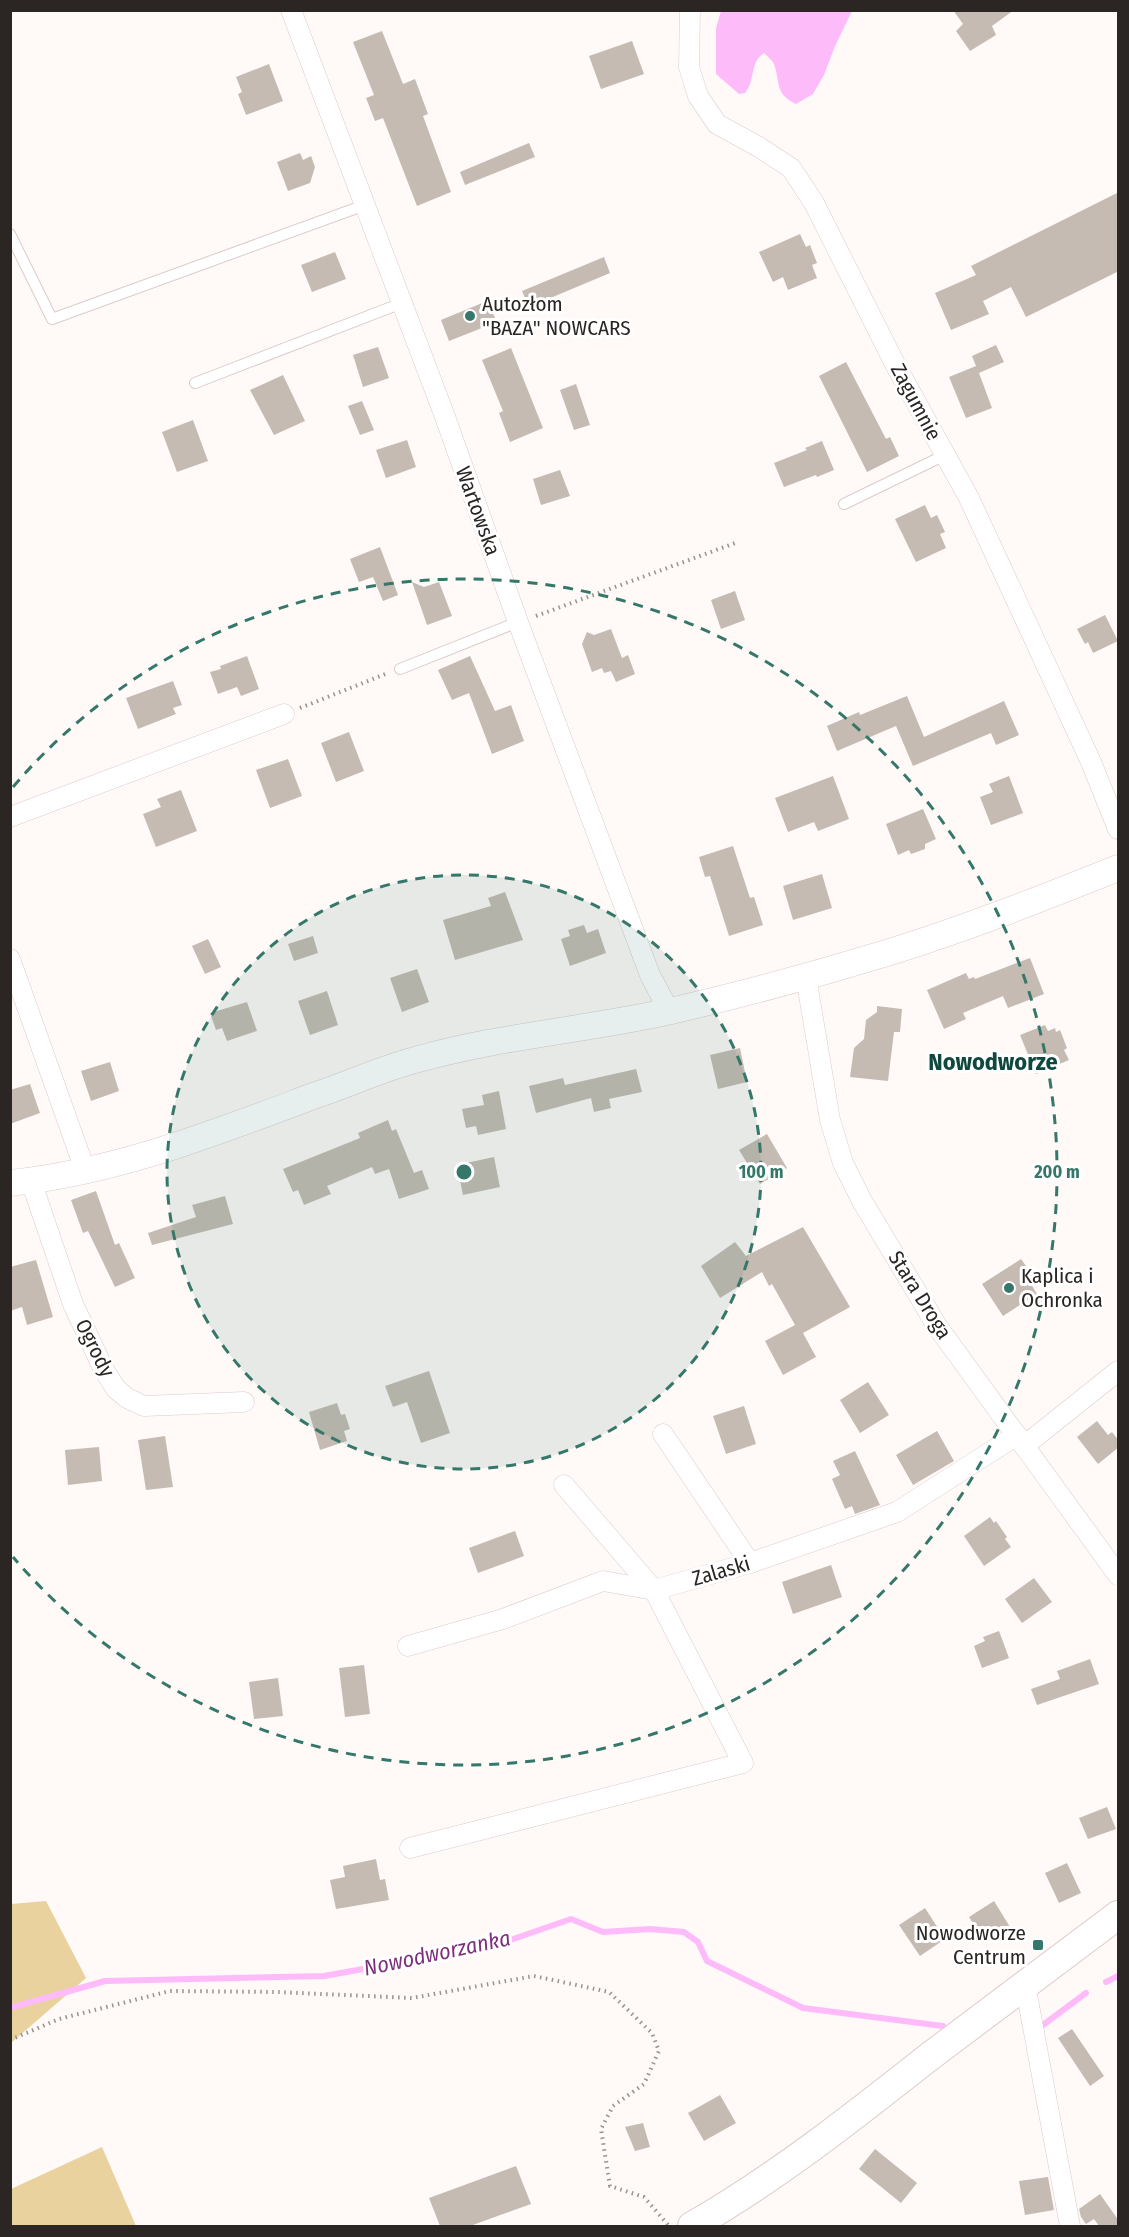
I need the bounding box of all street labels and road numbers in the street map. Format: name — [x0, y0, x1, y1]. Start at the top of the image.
street label: Zagumnie — [885, 359, 947, 445]
street label: Wartowska — [450, 463, 506, 559]
street label: Stara Droga — [883, 1246, 957, 1344]
street label: Ogrody — [69, 1315, 121, 1382]
street label: Zalaski — [689, 1550, 753, 1592]

